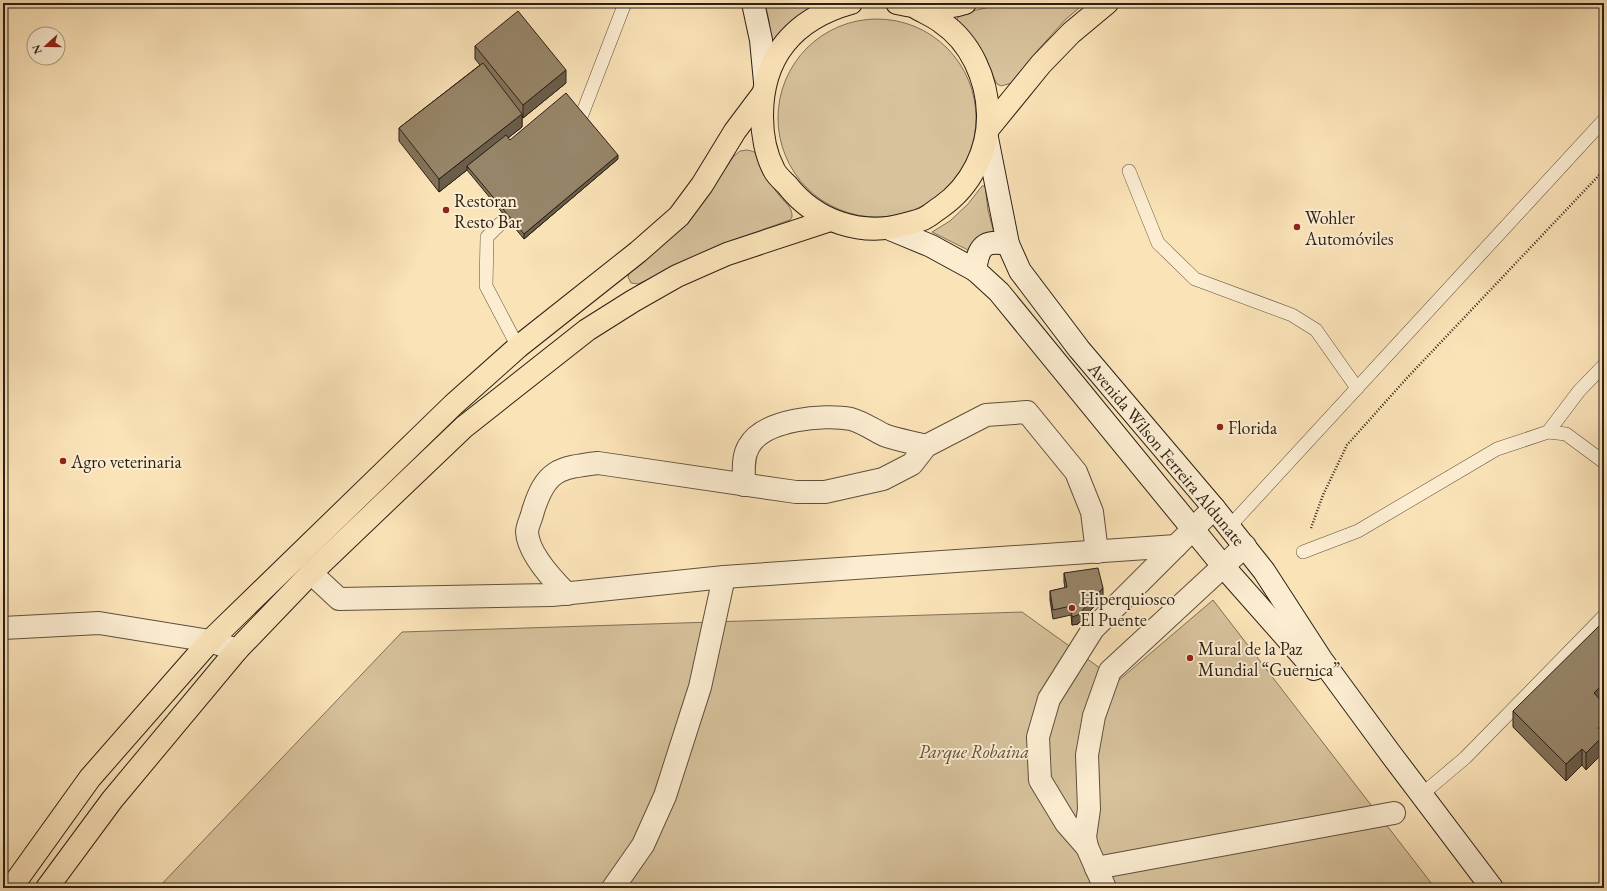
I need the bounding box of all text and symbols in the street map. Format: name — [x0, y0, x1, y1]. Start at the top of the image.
north arrow — [26, 26, 66, 66]
text: N — [28, 43, 45, 56]
place label: Restoran Resto Bar — [454, 189, 522, 233]
marker: Restoran Resto Bar — [441, 205, 451, 215]
place label: Wohler Automóviles — [1304, 206, 1394, 250]
marker: Wohler Automóviles — [1292, 222, 1302, 232]
street label: Avenida Wilson Ferreira Aldunate — [1083, 357, 1251, 551]
place label: Florida — [1228, 416, 1278, 439]
marker: Florida — [1215, 422, 1225, 432]
place label: Agro veterinaria — [70, 450, 182, 473]
marker: Agro veterinaria — [58, 456, 68, 466]
place label: Hiperquiosco El Puente — [1080, 587, 1175, 631]
marker: Hiperquiosco El Puente — [1067, 603, 1077, 613]
place label: Mural de la Paz Mundial “Guernica” — [1198, 637, 1340, 681]
marker: Mural de la Paz Mundial “Guernica” — [1185, 653, 1195, 663]
park label: Parque Robaina — [919, 740, 1029, 765]

